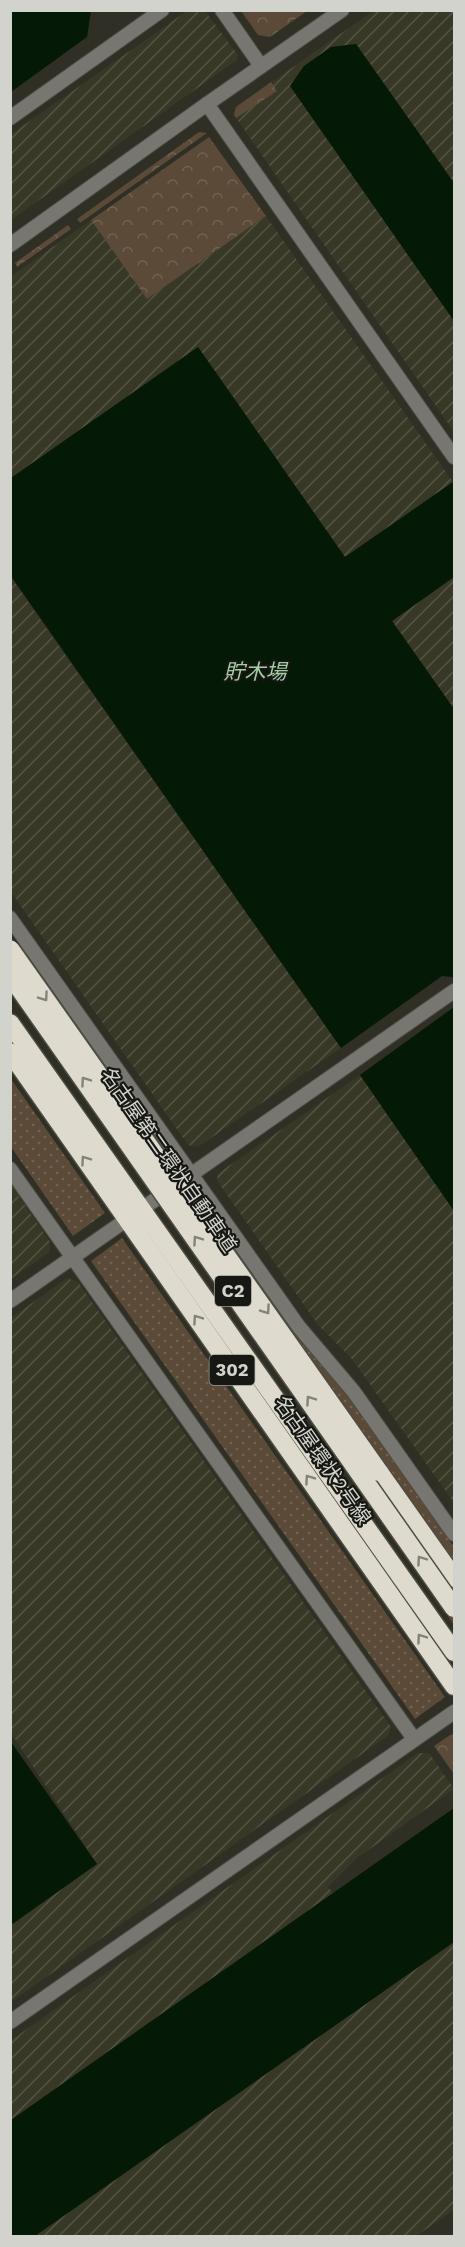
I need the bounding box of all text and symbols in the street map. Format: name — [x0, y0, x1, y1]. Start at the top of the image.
water label: 貯木場 — [224, 659, 288, 684]
one-way arrow — [37, 990, 48, 1001]
street label: 名古屋第二環状自動車道 — [96, 1063, 242, 1257]
one-way arrow — [81, 1077, 92, 1088]
one-way arrow — [81, 1155, 92, 1166]
one-way arrow — [193, 1236, 204, 1247]
road number: C2 — [215, 1276, 251, 1306]
one-way arrow — [259, 1304, 270, 1315]
one-way arrow — [193, 1315, 204, 1326]
road number: 302 — [210, 1355, 254, 1385]
street label: 名古屋環状2号線 — [270, 1391, 376, 1529]
one-way arrow — [306, 1395, 317, 1406]
one-way arrow — [305, 1474, 316, 1485]
one-way arrow — [417, 1555, 428, 1566]
one-way arrow — [417, 1634, 428, 1645]

